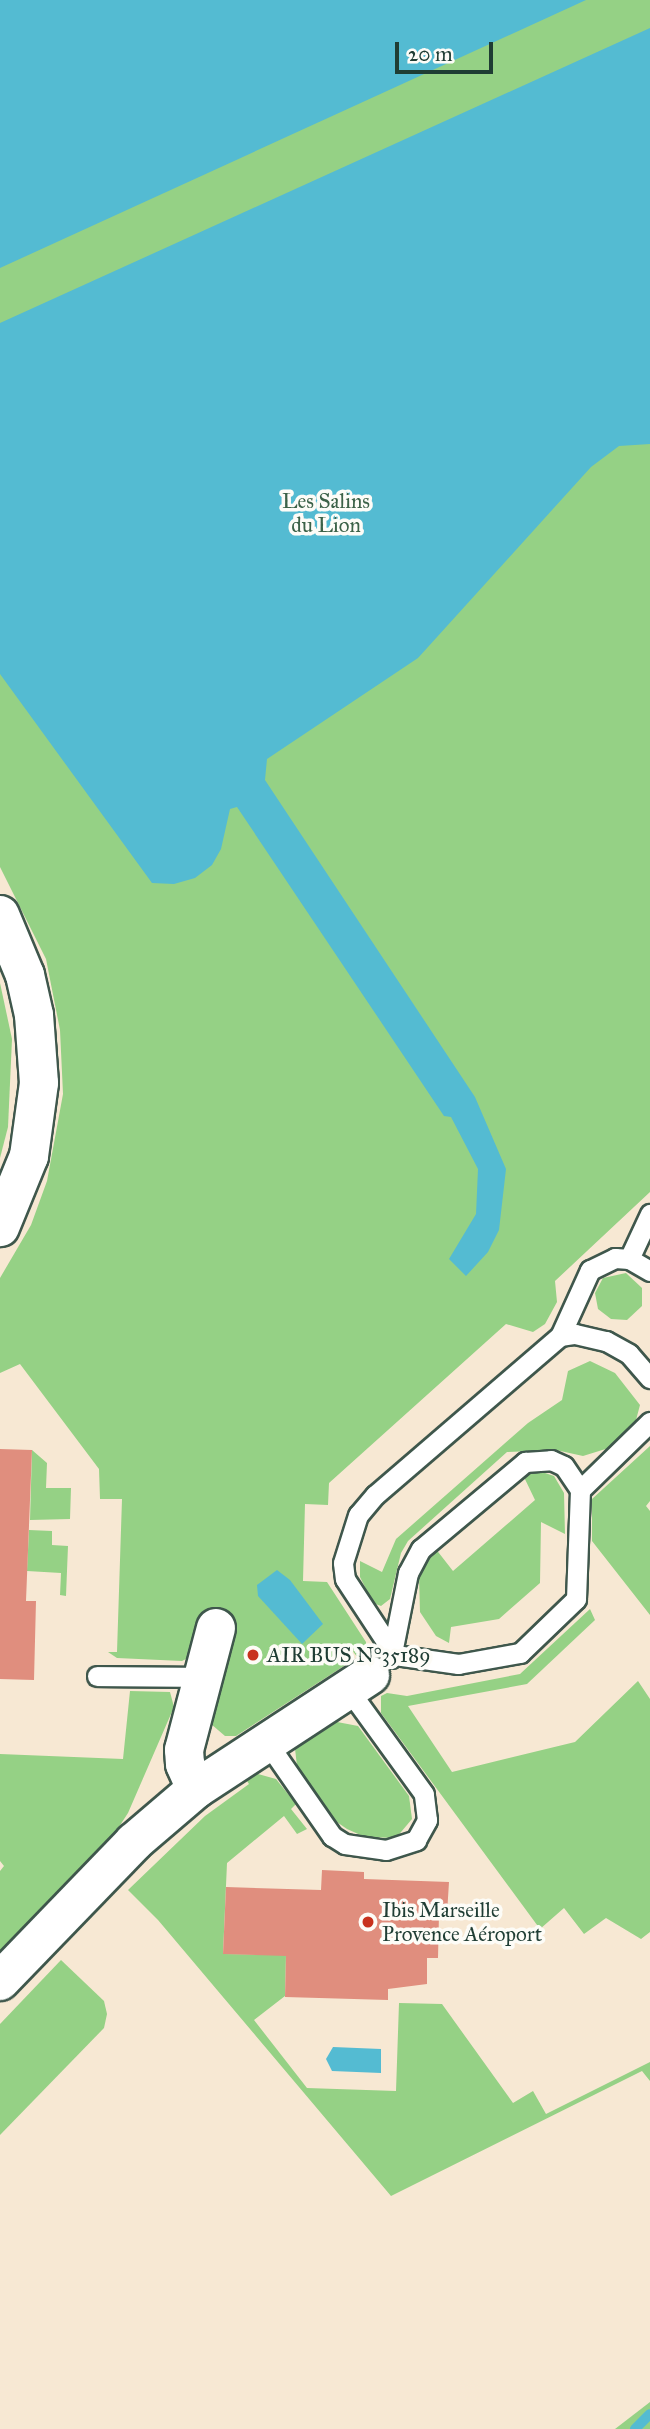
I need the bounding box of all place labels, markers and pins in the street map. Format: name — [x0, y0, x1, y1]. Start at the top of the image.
place label: AIR BUS N°35189 — [267, 1642, 430, 1668]
marker: AIR BUS N°35189 — [245, 1647, 261, 1663]
place label: Ibis Marseille Provence Aéroport — [382, 1897, 542, 1947]
marker: Ibis Marseille Provence Aéroport — [360, 1914, 376, 1930]

